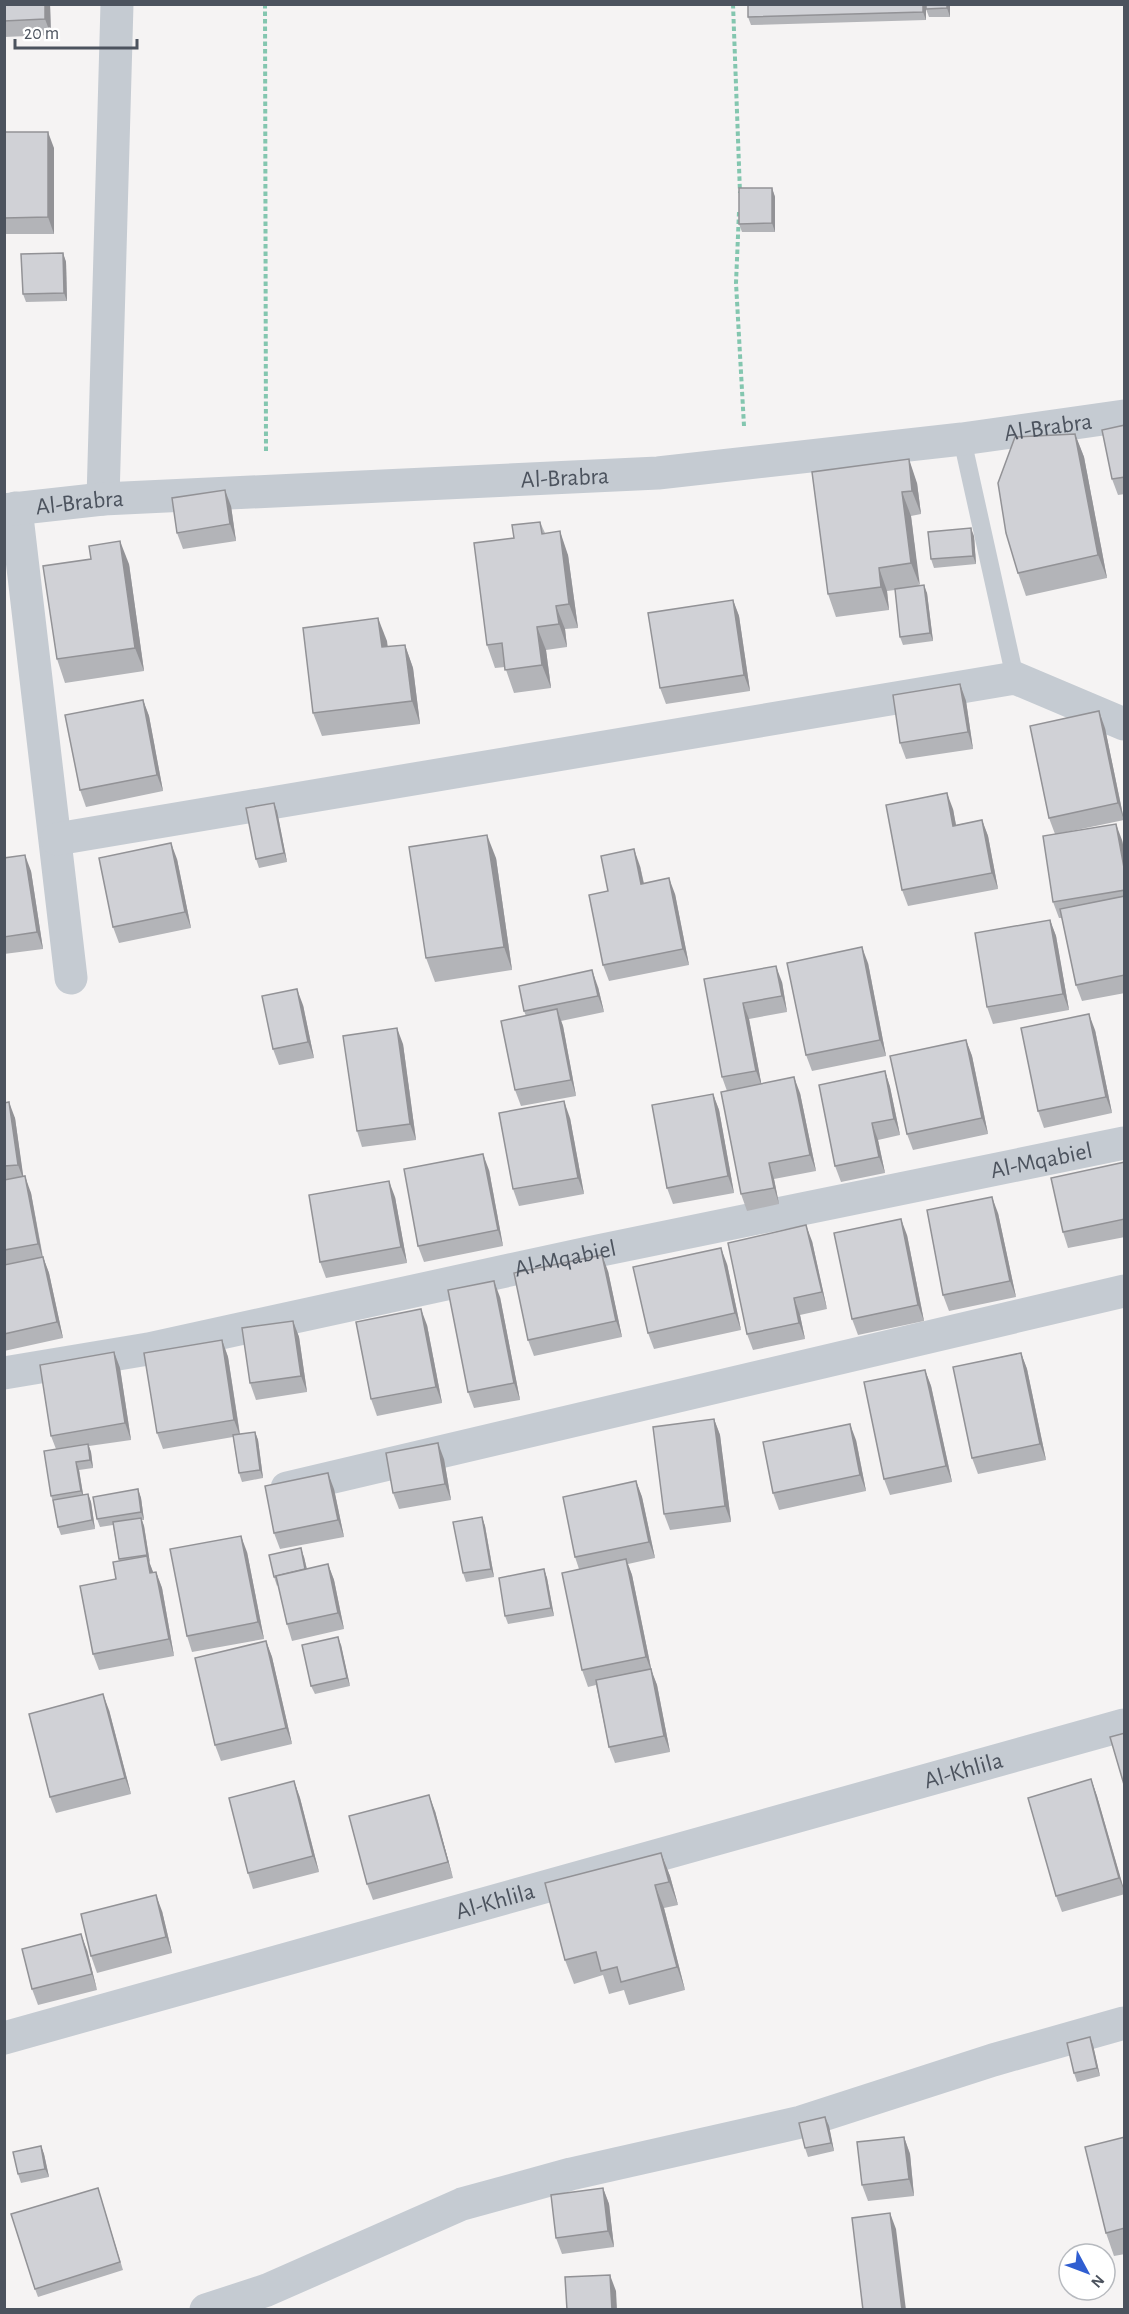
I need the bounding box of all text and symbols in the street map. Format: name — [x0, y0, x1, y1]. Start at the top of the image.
scale bar — [15, 12, 136, 50]
text: 20 m — [24, 25, 59, 43]
street label: Al-Brabra — [1003, 410, 1094, 446]
street label: Al-Brabra — [520, 464, 610, 492]
street label: Al-Brabra — [34, 487, 124, 519]
street label: Al-Mqabiel — [988, 1139, 1094, 1183]
street label: Al-Mqabiel — [512, 1236, 618, 1282]
street label: Al-Khlila — [921, 1748, 1006, 1793]
street label: Al-Khlila — [453, 1879, 538, 1924]
north arrow — [1057, 2242, 1117, 2302]
text: N — [1088, 2272, 1107, 2291]

